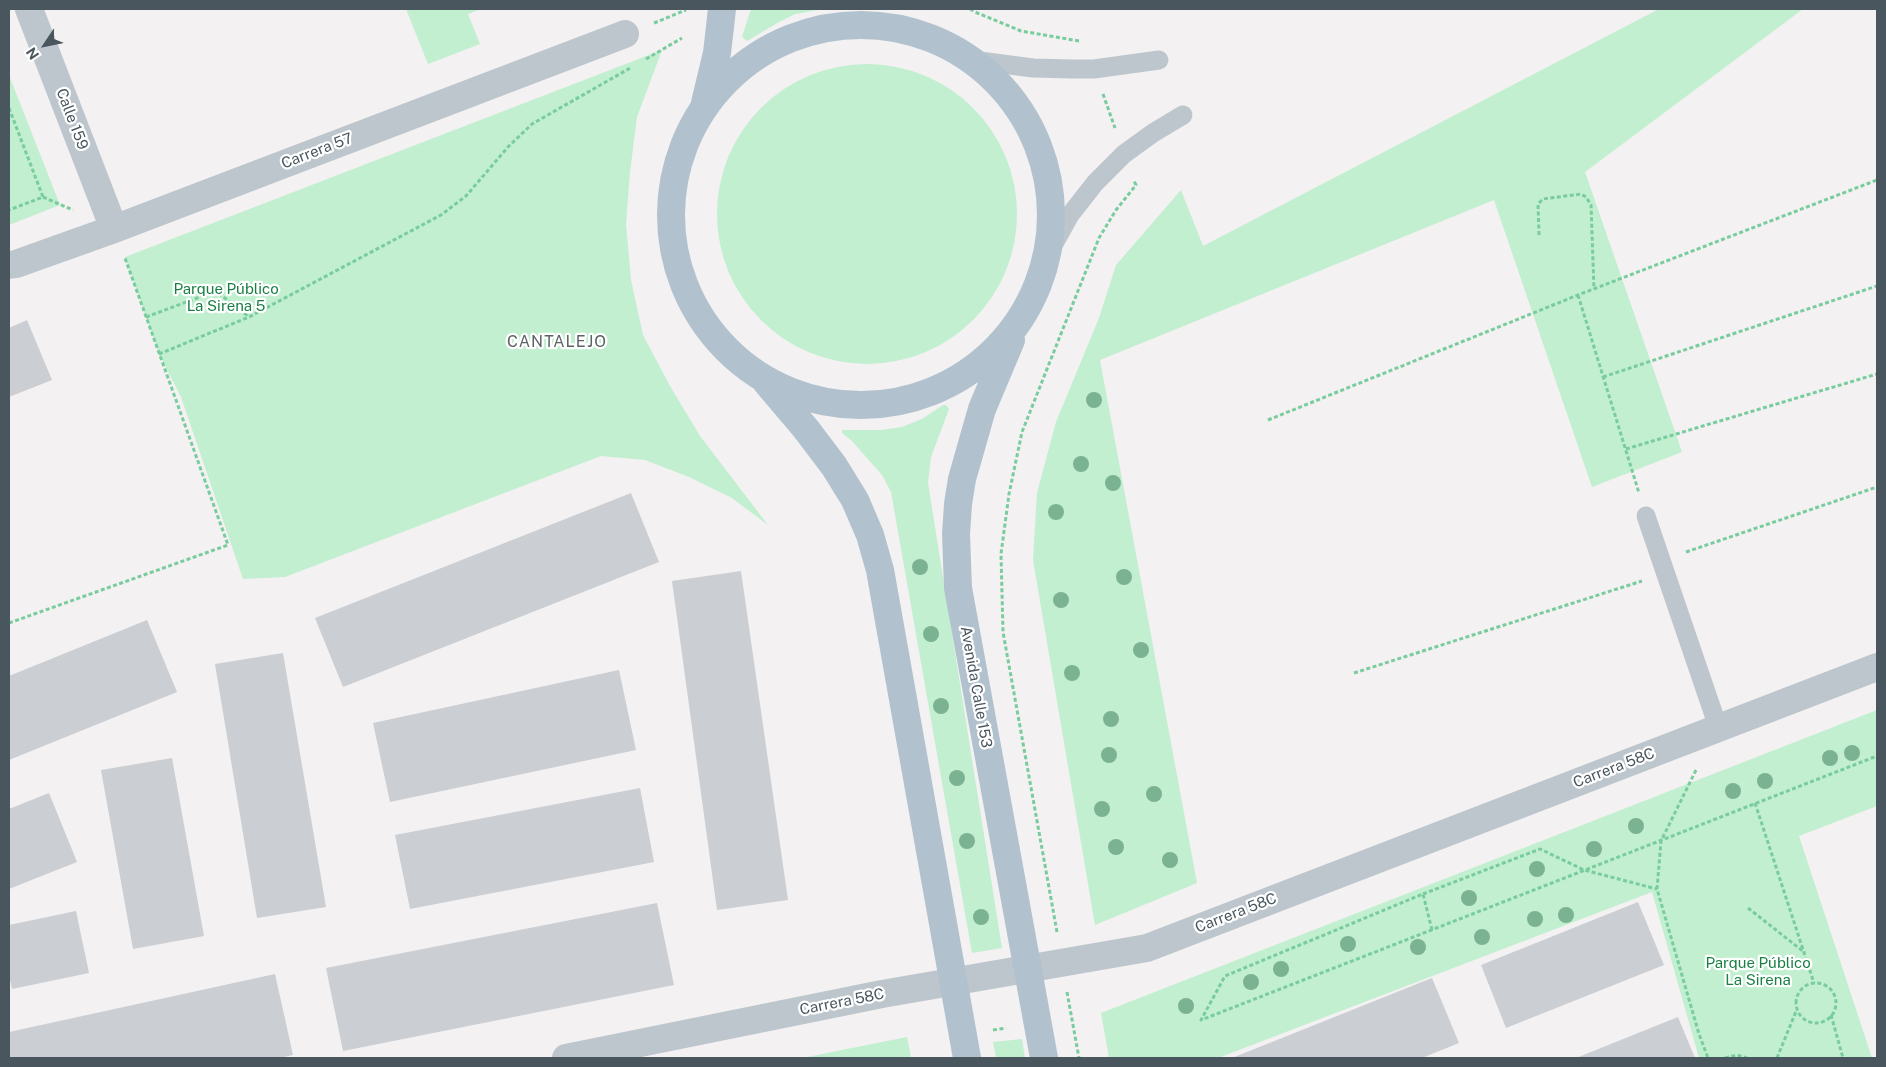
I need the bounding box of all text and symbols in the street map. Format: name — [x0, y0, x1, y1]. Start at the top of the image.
north arrow — [20, 20, 70, 70]
text: N — [23, 44, 42, 62]
street label: Calle 159 — [52, 86, 92, 152]
street label: Carrera 57 — [279, 129, 355, 173]
park label: Parque Público La Sirena 5 — [173, 280, 279, 315]
district label: CANTALEJO — [506, 332, 608, 352]
street label: Avenida Calle 153 — [956, 625, 996, 749]
street label: Carrera 58C — [1571, 744, 1657, 792]
street label: Carrera 58C — [1193, 889, 1279, 937]
park label: Parque Público La Sirena — [1705, 954, 1811, 989]
street label: Carrera 58C — [798, 985, 886, 1019]

